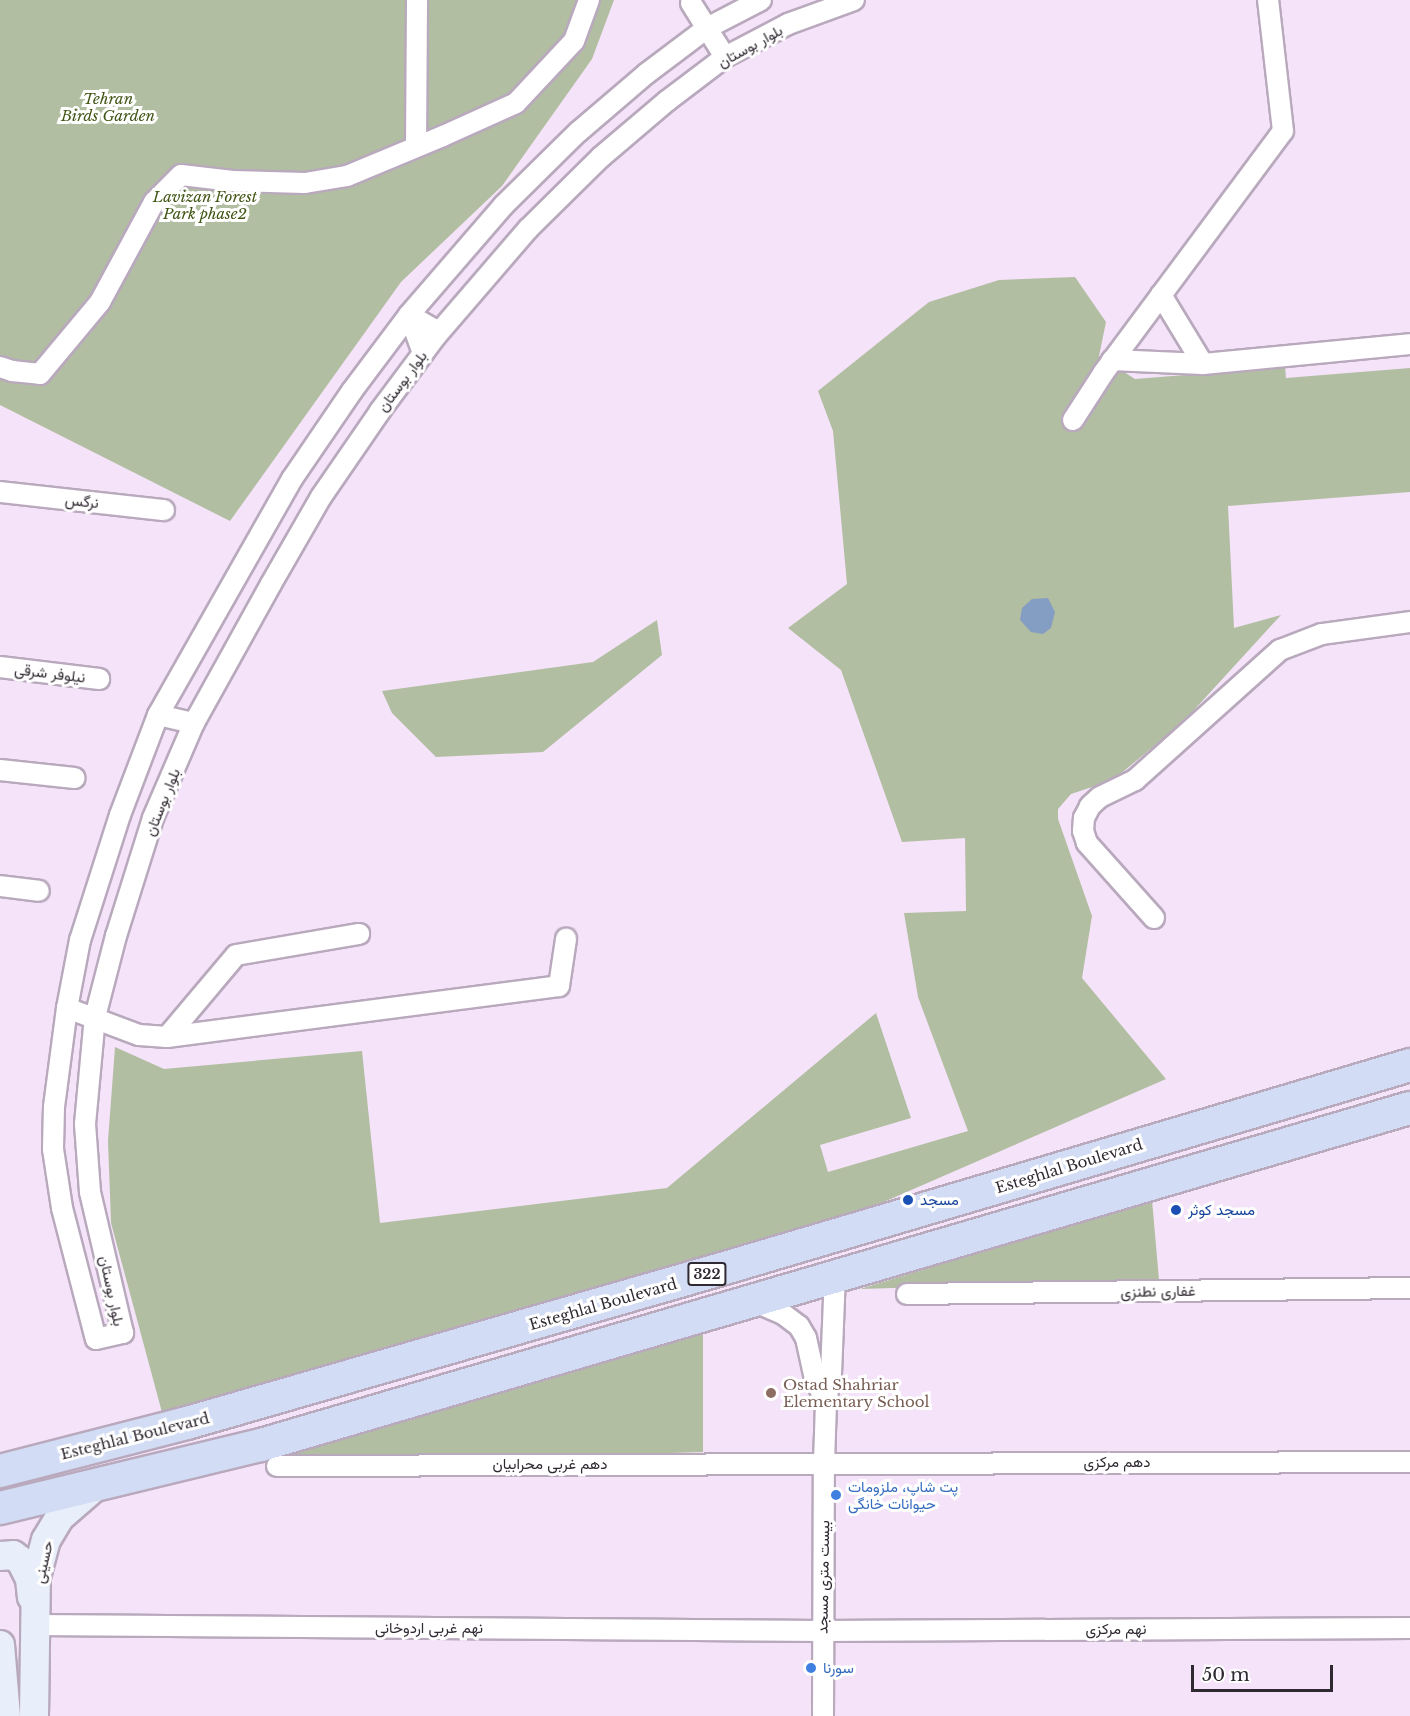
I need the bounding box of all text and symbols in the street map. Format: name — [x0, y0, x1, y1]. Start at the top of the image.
street label: بلوار بوستان — [714, 21, 786, 71]
park label: Tehran Birds Garden — [61, 89, 155, 124]
park label: Lavizan Forest Park phase2 — [153, 187, 257, 222]
street label: بلوار بوستان — [373, 347, 431, 415]
street label: نرگس — [64, 490, 100, 512]
street label: نیلوفر شرقی — [14, 660, 86, 686]
street label: بلوار بوستان — [140, 765, 184, 839]
street label: Esteghlal Boulevard — [993, 1135, 1145, 1197]
place label: مسجد — [920, 1191, 959, 1209]
marker: مسجد — [901, 1193, 915, 1207]
place label: مسجد کوثر — [1188, 1201, 1255, 1219]
marker: مسجد کوثر — [1169, 1203, 1183, 1217]
street label: بلوار بوستان — [96, 1254, 128, 1328]
road number: 322 — [686, 1263, 728, 1285]
street label: Esteghlal Boulevard — [527, 1274, 679, 1334]
street label: غفاری نطنزی — [1120, 1281, 1196, 1301]
place label: Ostad Shahriar Elementary School — [783, 1375, 930, 1410]
marker: Ostad Shahriar Elementary School — [764, 1386, 778, 1400]
street label: Esteghlal Boulevard — [59, 1409, 211, 1463]
street label: دهم مرکزی — [1084, 1453, 1150, 1471]
street label: دهم غربی محرابیان — [493, 1455, 607, 1473]
place label: پت شاپ، ملزومات حیوانات خانگی — [848, 1477, 958, 1512]
marker: پت شاپ، ملزومات حیوانات خانگی — [829, 1488, 843, 1502]
street label: بیست متری مسجد — [813, 1520, 833, 1634]
street label: حسینی — [29, 1539, 57, 1585]
street label: نهم غربی اردوخانی — [375, 1619, 483, 1637]
street label: نهم مرکزی — [1086, 1620, 1146, 1638]
scale bar — [1194, 1653, 1336, 1691]
place label: سورنا — [823, 1659, 854, 1677]
marker: سورنا — [804, 1661, 818, 1675]
text: 50 m — [1202, 1664, 1250, 1686]

